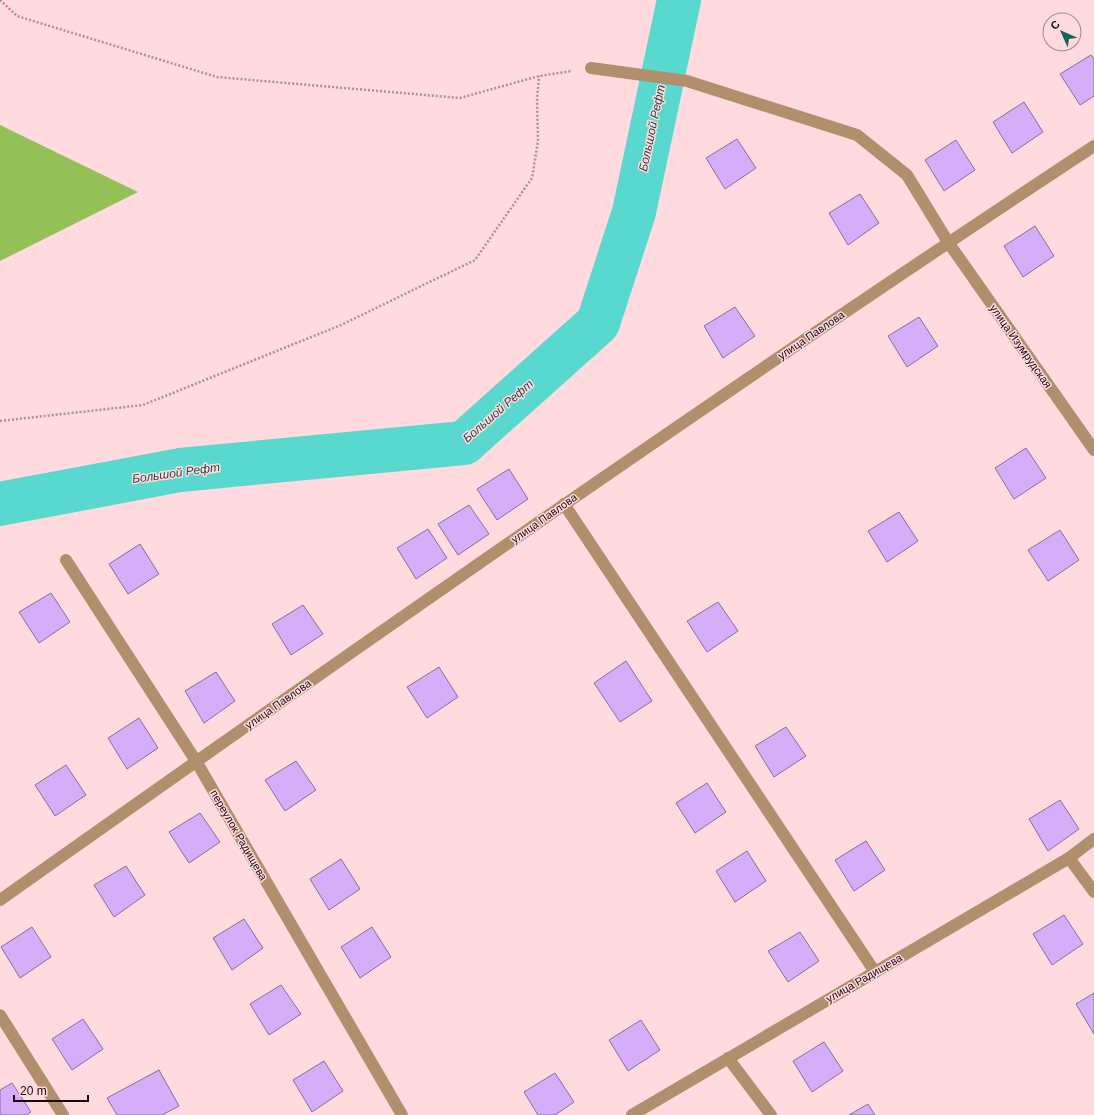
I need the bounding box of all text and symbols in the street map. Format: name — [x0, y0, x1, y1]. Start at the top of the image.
north arrow — [1042, 12, 1082, 52]
text: С — [1048, 18, 1062, 32]
water label: Большой Рефт — [636, 83, 668, 173]
street label: улица Изумрудская — [988, 302, 1054, 390]
street label: улица Павлова — [776, 308, 847, 362]
water label: Большой Рефт — [460, 377, 536, 445]
water label: Большой Рефт — [131, 460, 221, 486]
street label: улица Павлова — [509, 490, 580, 545]
street label: улица Павлова — [243, 676, 314, 731]
street label: переулок Радищева — [208, 788, 270, 883]
street label: улица Радищева — [824, 951, 905, 1005]
scale bar — [14, 1077, 88, 1103]
text: 20 m — [20, 1084, 47, 1098]

